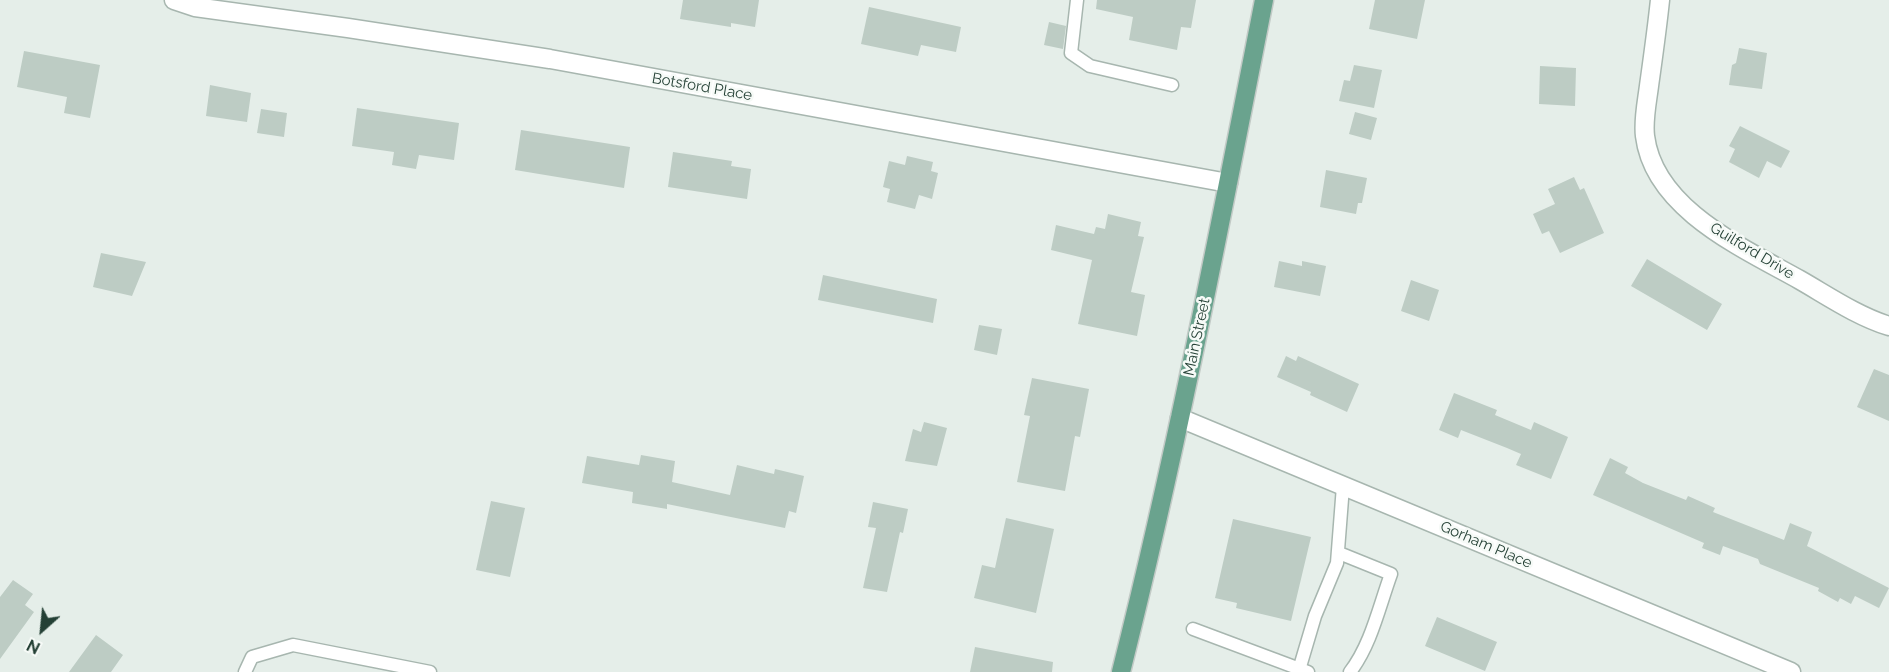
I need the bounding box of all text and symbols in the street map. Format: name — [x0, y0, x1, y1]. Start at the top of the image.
street label: Botsford Place — [650, 69, 754, 105]
street label: Guilford Drive — [1707, 219, 1797, 283]
street label: Main Street — [1180, 297, 1214, 377]
street label: Gorham Place — [1437, 518, 1535, 572]
north arrow — [12, 600, 72, 660]
text: N — [24, 635, 43, 658]

